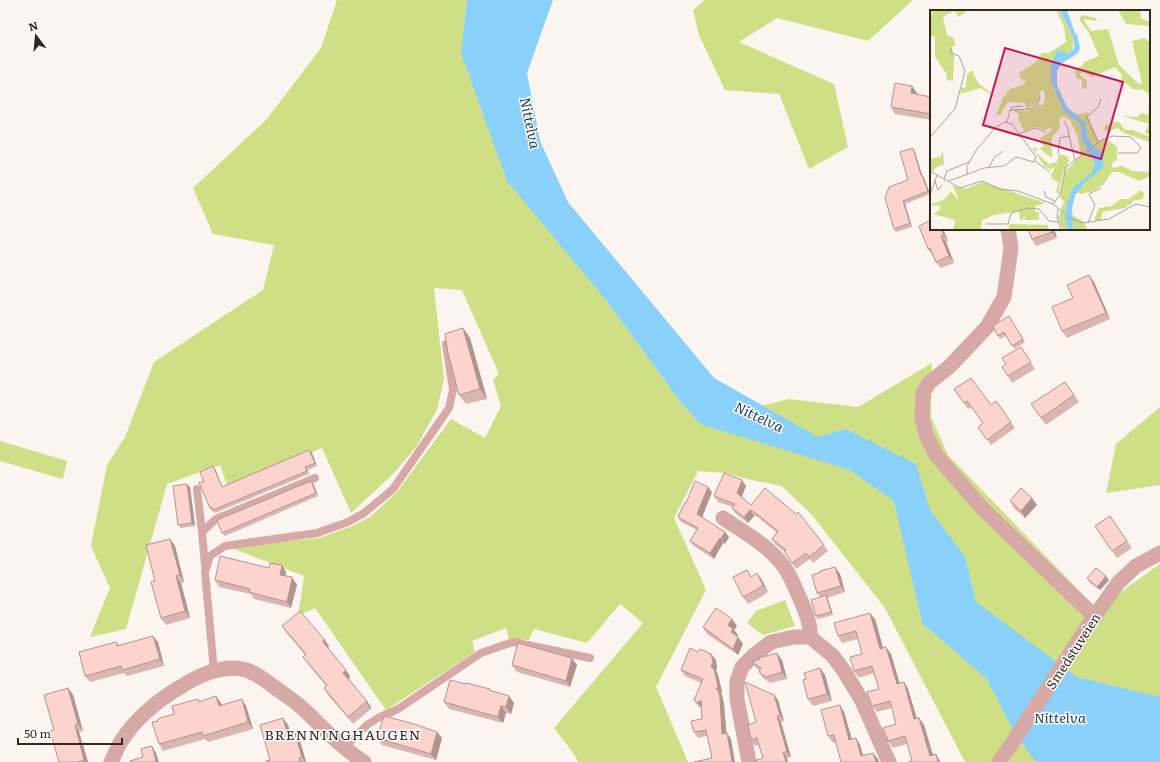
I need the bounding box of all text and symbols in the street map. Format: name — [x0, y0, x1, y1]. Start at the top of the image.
inset map — [930, 10, 1150, 230]
north arrow — [16, 16, 56, 56]
text: N — [26, 16, 40, 34]
water label: Nittelva — [516, 95, 546, 150]
water label: Nittelva — [732, 396, 787, 436]
street label: Smedstuveien — [1041, 609, 1105, 693]
water label: Nittelva — [1034, 707, 1086, 727]
scale bar — [18, 720, 122, 746]
text: 50 m — [24, 724, 51, 742]
district label: BRENNINGHAUGEN — [264, 724, 422, 744]

